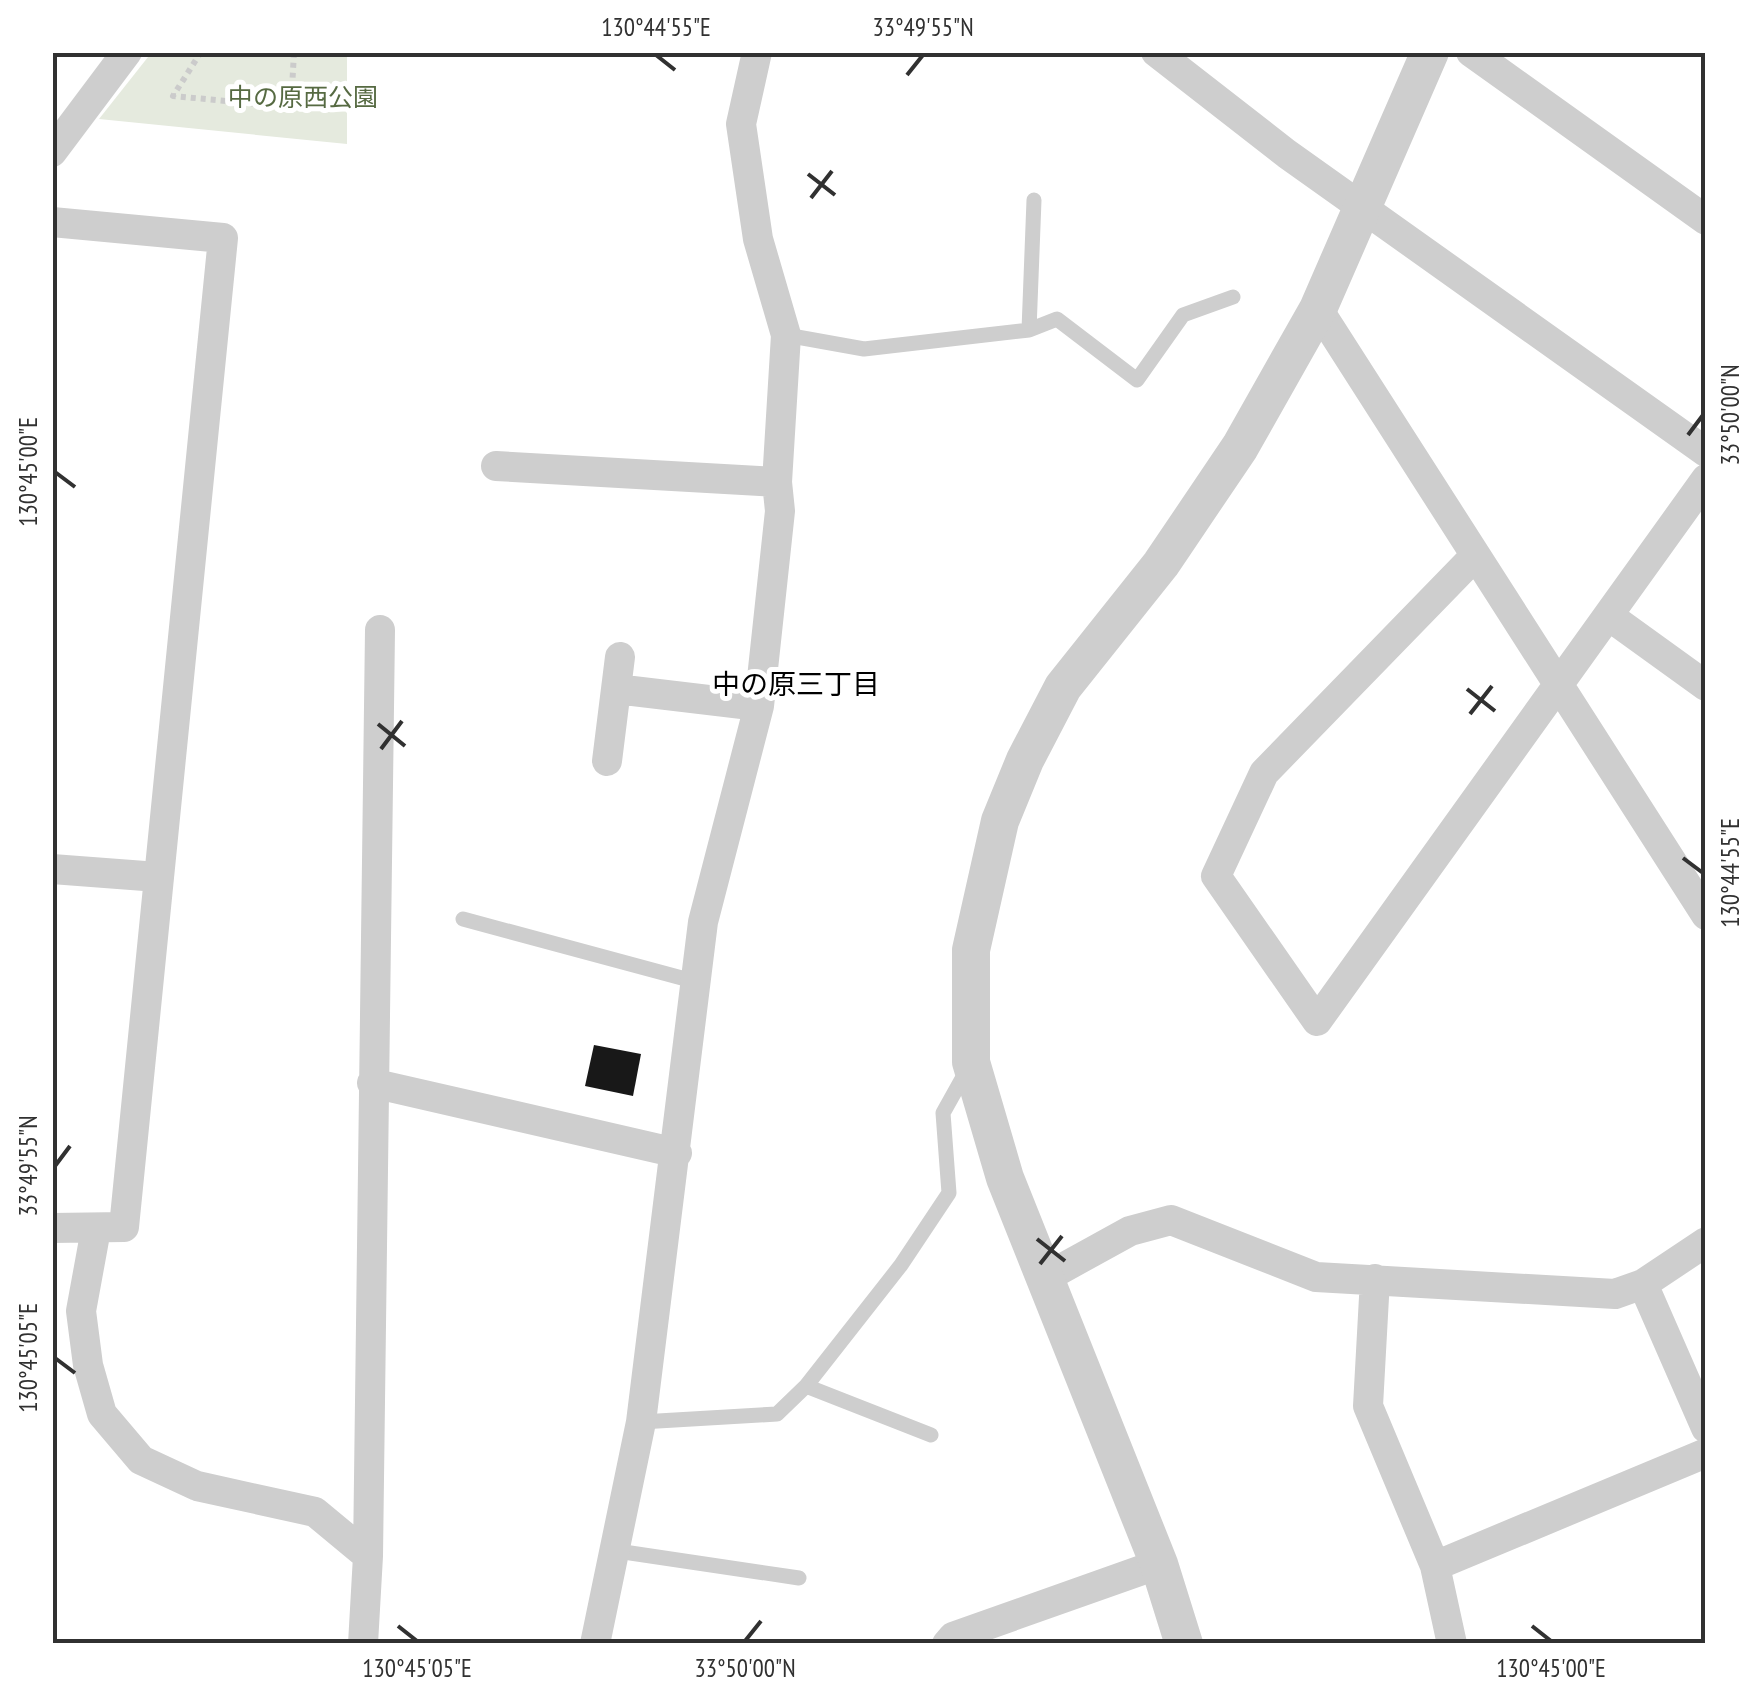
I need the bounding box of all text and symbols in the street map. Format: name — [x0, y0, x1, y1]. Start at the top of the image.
text: 130°44'55"E — [601, 11, 711, 43]
text: 33°49'55"N — [872, 11, 974, 43]
park label: 中の原西公園 — [228, 81, 378, 113]
text: 33°50'00"N — [1714, 364, 1746, 466]
text: 130°45'00"E — [12, 417, 44, 527]
district label: 中の原三丁目 — [712, 665, 880, 702]
text: 130°44'55"E — [1714, 818, 1746, 928]
text: 33°49'55"N — [12, 1115, 44, 1217]
text: 130°45'05"E — [12, 1303, 44, 1413]
text: 130°45'05"E — [362, 1652, 472, 1684]
text: 33°50'00"N — [694, 1652, 796, 1684]
text: 130°45'00"E — [1496, 1652, 1606, 1684]

